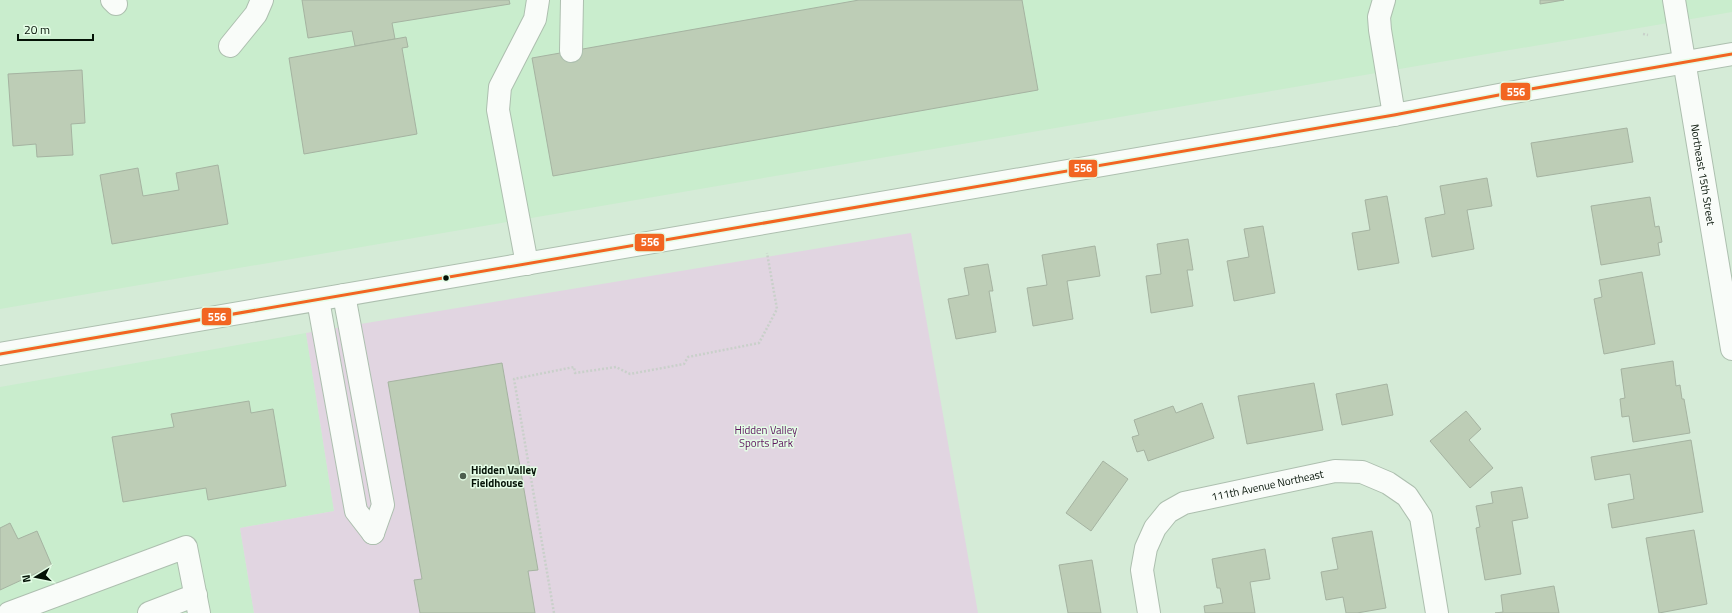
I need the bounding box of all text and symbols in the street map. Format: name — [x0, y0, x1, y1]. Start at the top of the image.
scale bar — [18, 16, 93, 42]
text: 20 m — [24, 20, 50, 39]
line badge: 556 — [1500, 82, 1531, 101]
text: 556 — [1507, 84, 1525, 100]
street label: Northeast 15th Street — [1687, 123, 1719, 226]
line badge: 556 — [1068, 159, 1098, 178]
text: 556 — [1074, 160, 1092, 176]
line badge: 556 — [634, 233, 665, 252]
text: 556 — [641, 234, 659, 250]
unlabelled marker — [441, 273, 451, 283]
line badge: 556 — [201, 307, 232, 326]
text: 556 — [208, 309, 226, 325]
park label: Hidden Valley Sports Park — [735, 422, 798, 451]
place label: Hidden Valley Fieldhouse — [471, 462, 537, 491]
street label: 111th Avenue Northeast — [1210, 466, 1325, 505]
marker: Hidden Valley Fieldhouse — [458, 471, 468, 481]
north arrow — [16, 557, 56, 597]
text: N — [18, 574, 35, 584]

